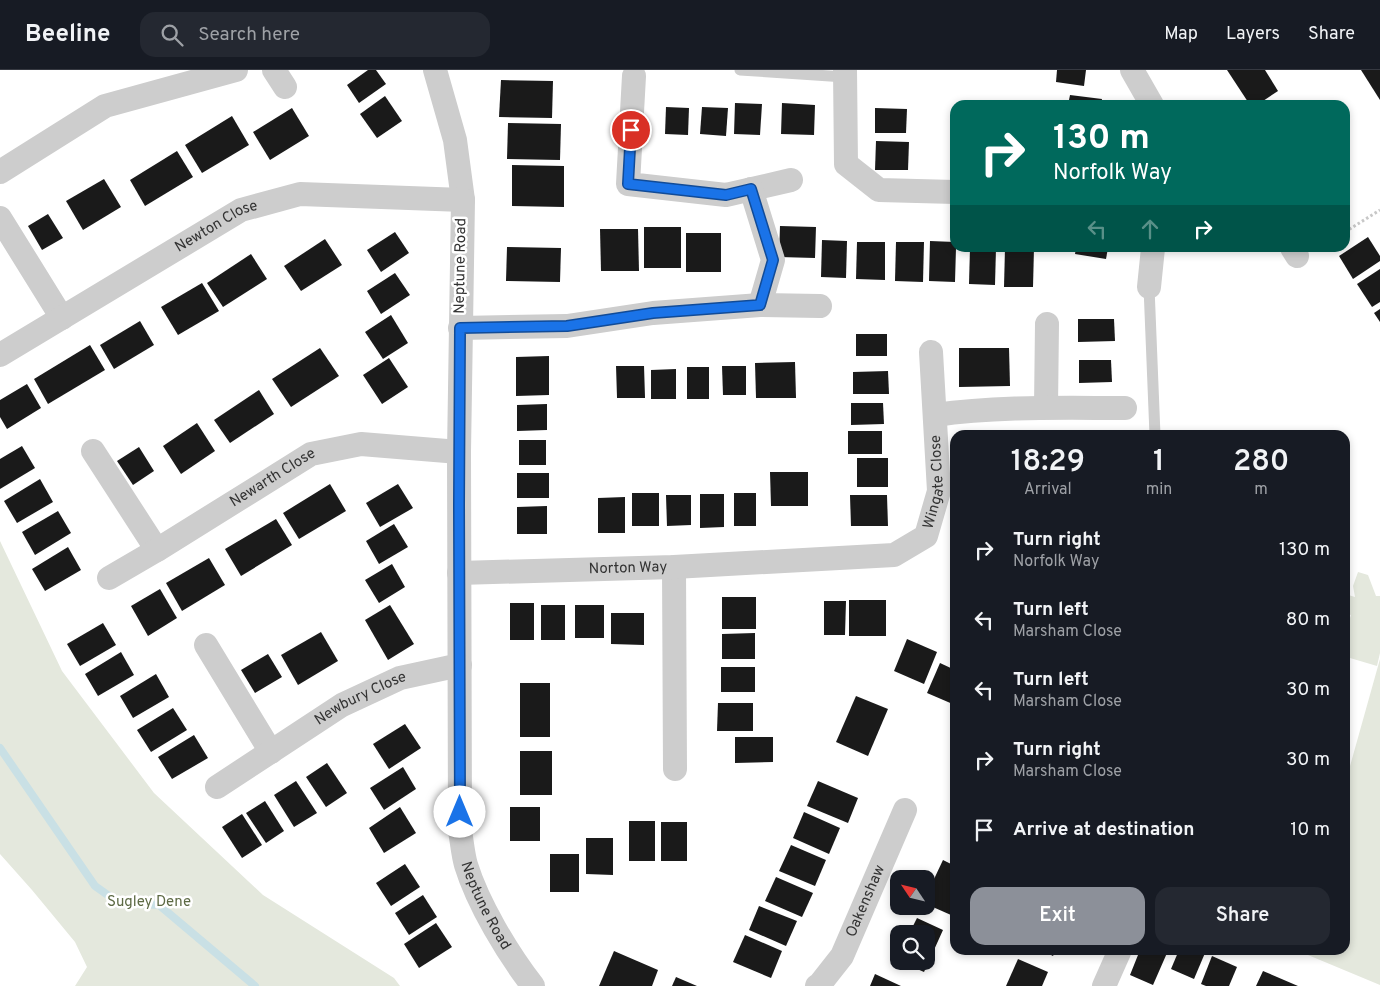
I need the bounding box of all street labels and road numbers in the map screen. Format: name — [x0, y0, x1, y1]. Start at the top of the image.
street label: Newton Close — [172, 196, 260, 257]
street label: Neptune Road — [451, 218, 471, 314]
street label: Wingate Close — [919, 434, 949, 531]
street label: Newarth Close — [226, 444, 319, 512]
street label: Norton Way — [588, 558, 668, 579]
street label: Newbury Close — [311, 667, 408, 730]
street label: Neptune Road — [456, 859, 515, 953]
street label: Oakenshaw — [842, 862, 890, 940]

